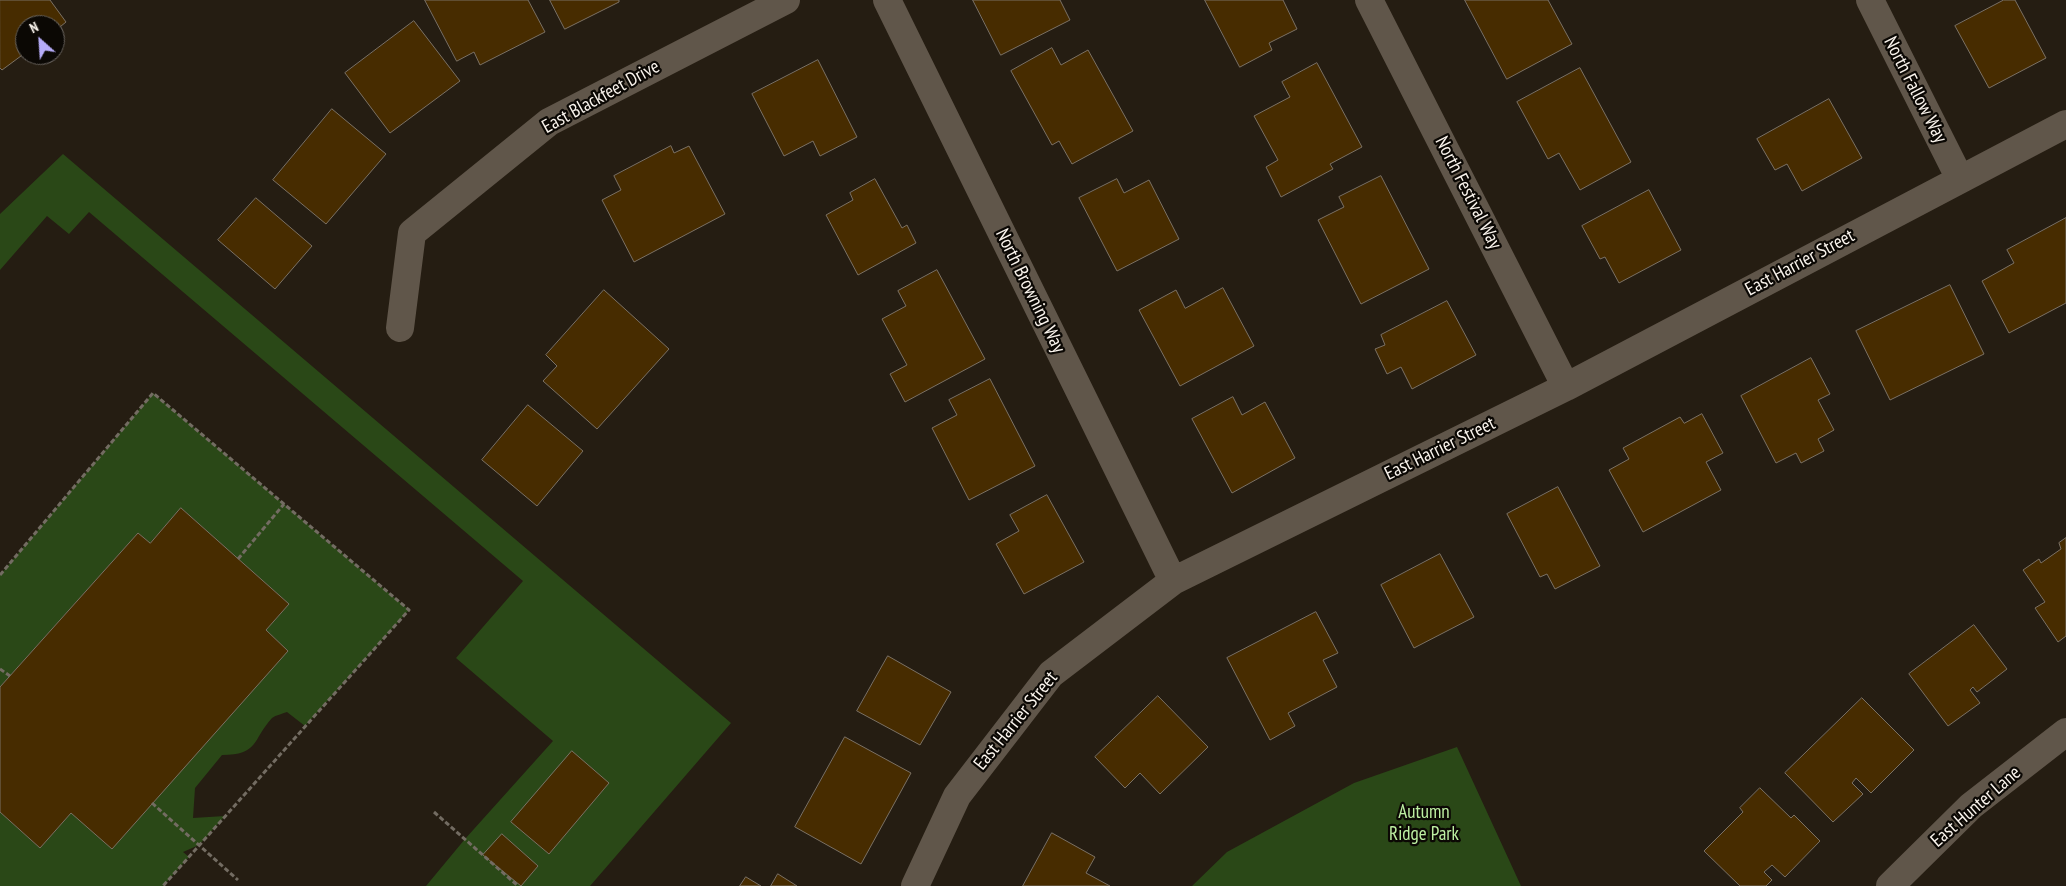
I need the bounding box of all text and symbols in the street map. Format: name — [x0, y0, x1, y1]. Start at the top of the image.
north arrow — [15, 15, 65, 65]
text: N — [27, 18, 41, 37]
street label: North Fallow Way — [1878, 33, 1952, 147]
street label: East Blackfeet Drive — [538, 55, 664, 139]
street label: North Festival Way — [1430, 133, 1506, 253]
street label: North Browning Way — [990, 225, 1070, 357]
street label: East Harrier Street — [1742, 225, 1858, 301]
street label: East Harrier Street — [1381, 412, 1499, 486]
street label: East Harrier Street — [969, 667, 1063, 775]
street label: East Hunter Lane — [1926, 762, 2026, 852]
park label: Autumn Ridge Park — [1389, 802, 1459, 846]

